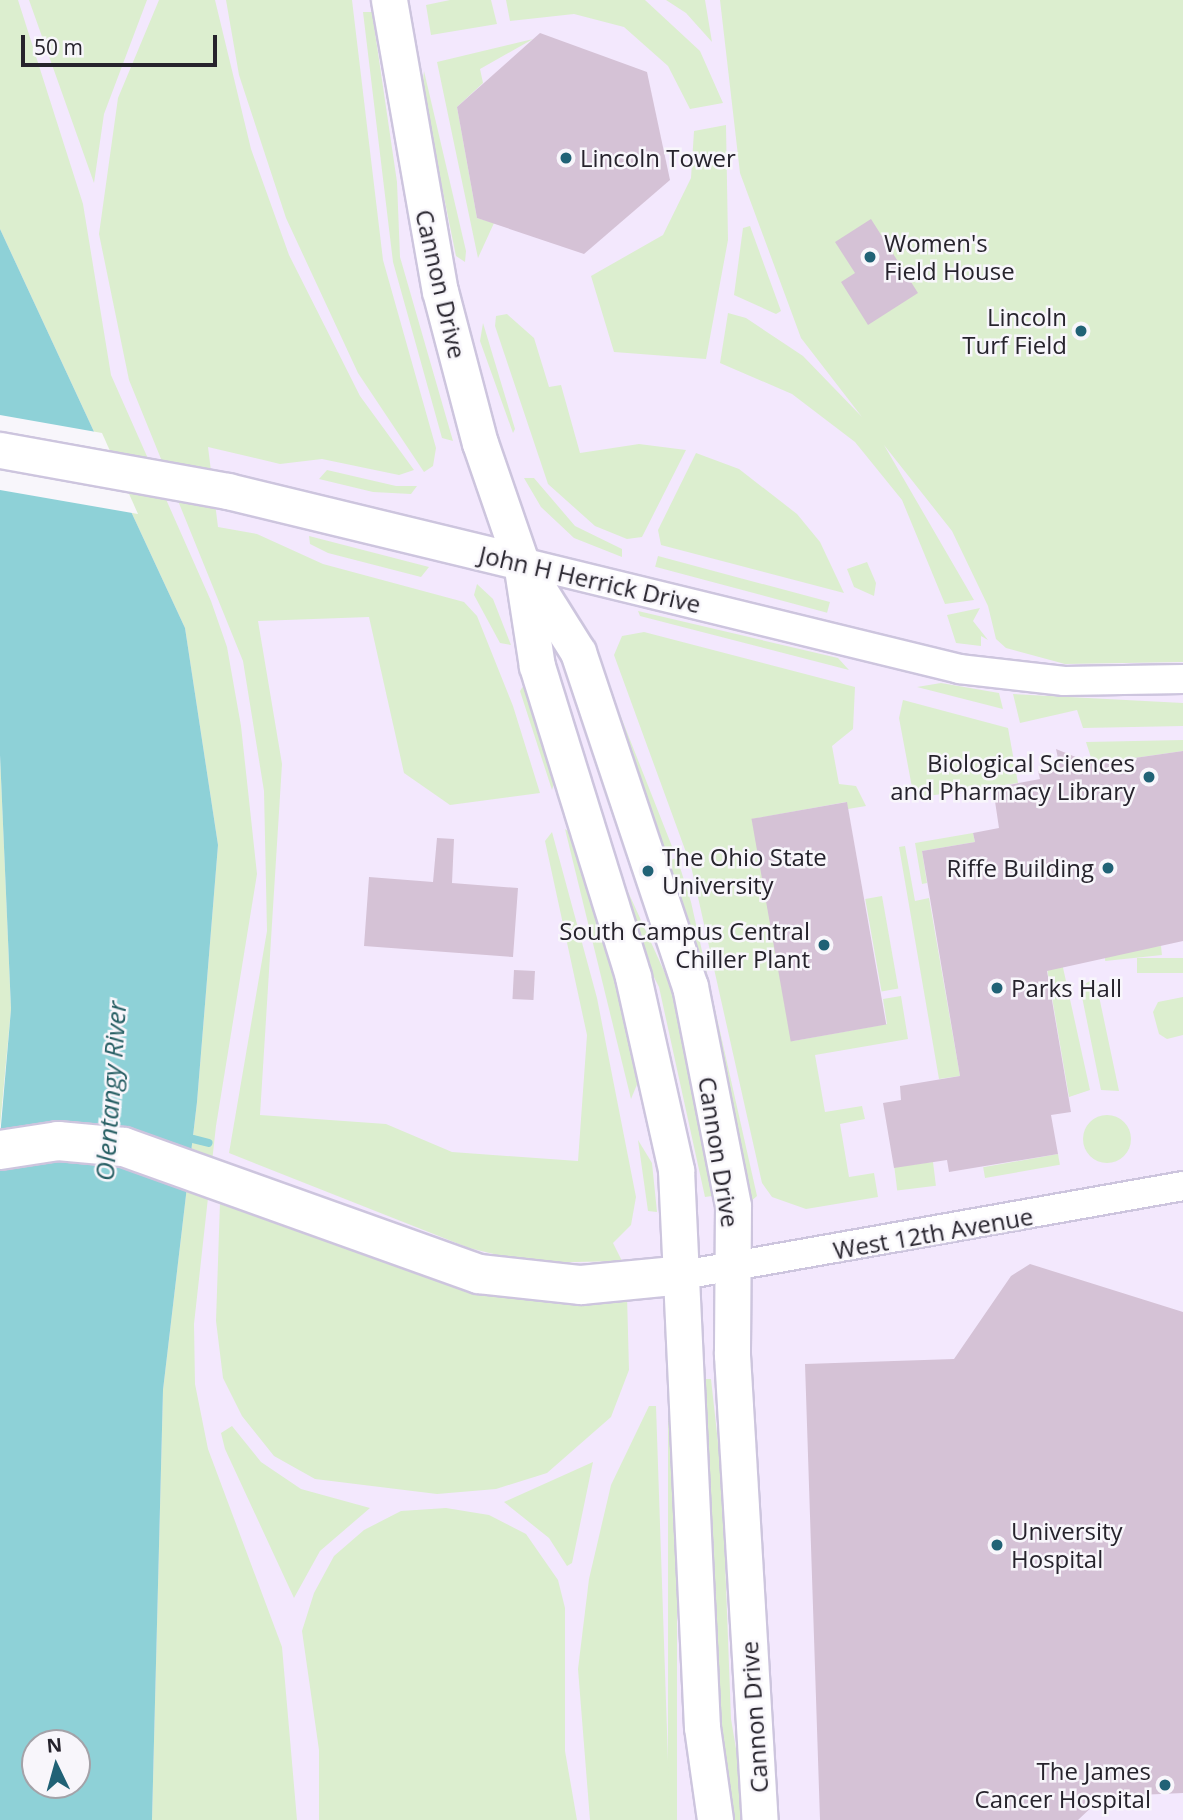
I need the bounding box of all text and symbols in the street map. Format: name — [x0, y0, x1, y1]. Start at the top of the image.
scale bar — [24, 21, 220, 65]
text: 50 m — [34, 33, 83, 61]
place label: Lincoln Tower — [580, 144, 736, 172]
marker: Lincoln Tower — [558, 150, 574, 166]
street label: Cannon Drive — [410, 207, 472, 361]
place label: Women's Field House — [884, 229, 1015, 285]
marker: Women's Field House — [862, 249, 878, 265]
place label: Lincoln Turf Field — [962, 303, 1067, 359]
marker: Lincoln Turf Field — [1073, 323, 1089, 339]
street label: John H Herrick Drive — [476, 540, 704, 618]
place label: Biological Sciences and Pharmacy Library — [890, 749, 1135, 805]
marker: Biological Sciences and Pharmacy Library — [1141, 769, 1157, 785]
place label: The Ohio State University — [662, 843, 827, 899]
place label: Riffe Building — [946, 854, 1094, 882]
marker: Riffe Building — [1100, 860, 1116, 876]
marker: The Ohio State University — [640, 863, 656, 879]
place label: South Campus Central Chiller Plant — [559, 917, 810, 973]
marker: South Campus Central Chiller Plant — [816, 937, 832, 953]
place label: Parks Hall — [1011, 974, 1122, 1002]
marker: Parks Hall — [989, 980, 1005, 996]
water label: Olentangy River — [89, 1000, 133, 1182]
street label: Cannon Drive — [693, 1075, 745, 1229]
street label: West 12th Avenue — [831, 1201, 1035, 1265]
place label: University Hospital — [1011, 1517, 1123, 1573]
marker: University Hospital — [989, 1537, 1005, 1553]
street label: Cannon Drive — [734, 1640, 774, 1794]
north arrow — [21, 1729, 91, 1799]
text: N — [46, 1731, 63, 1759]
place label: The James Cancer Hospital — [975, 1757, 1151, 1813]
marker: The James Cancer Hospital — [1157, 1777, 1173, 1793]

